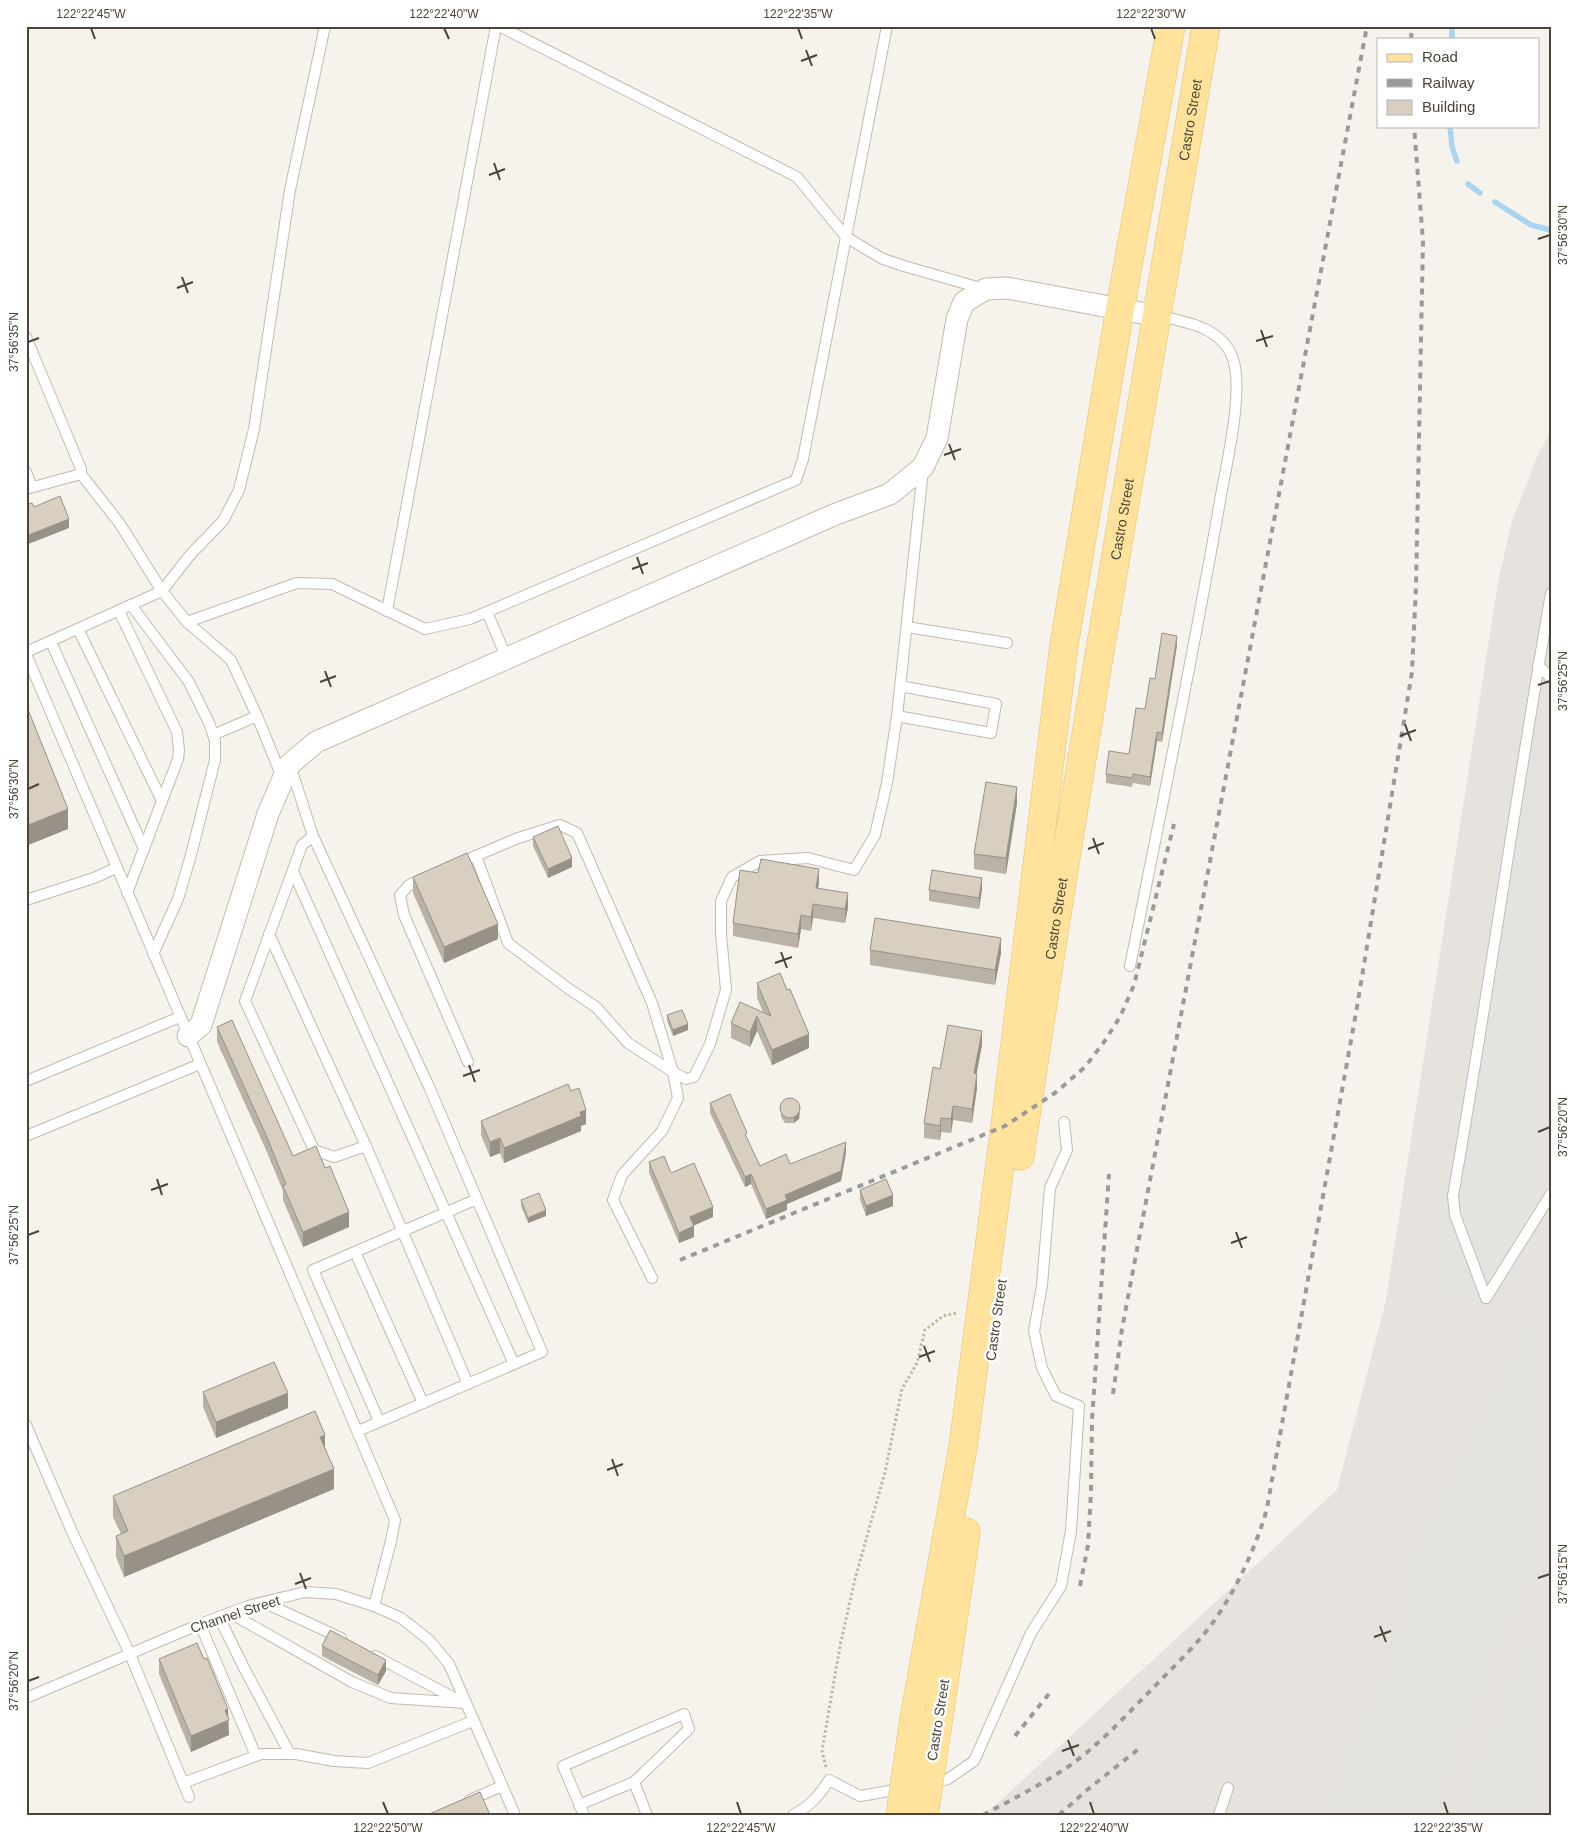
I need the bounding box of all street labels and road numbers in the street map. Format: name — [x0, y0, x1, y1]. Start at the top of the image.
street label: Castro Street — [1175, 78, 1205, 162]
street label: Castro Street — [1107, 477, 1137, 561]
street label: Castro Street — [1042, 877, 1071, 961]
street label: Castro Street — [982, 1278, 1010, 1362]
street label: Channel Street — [188, 1592, 282, 1636]
street label: Castro Street — [924, 1678, 952, 1762]

